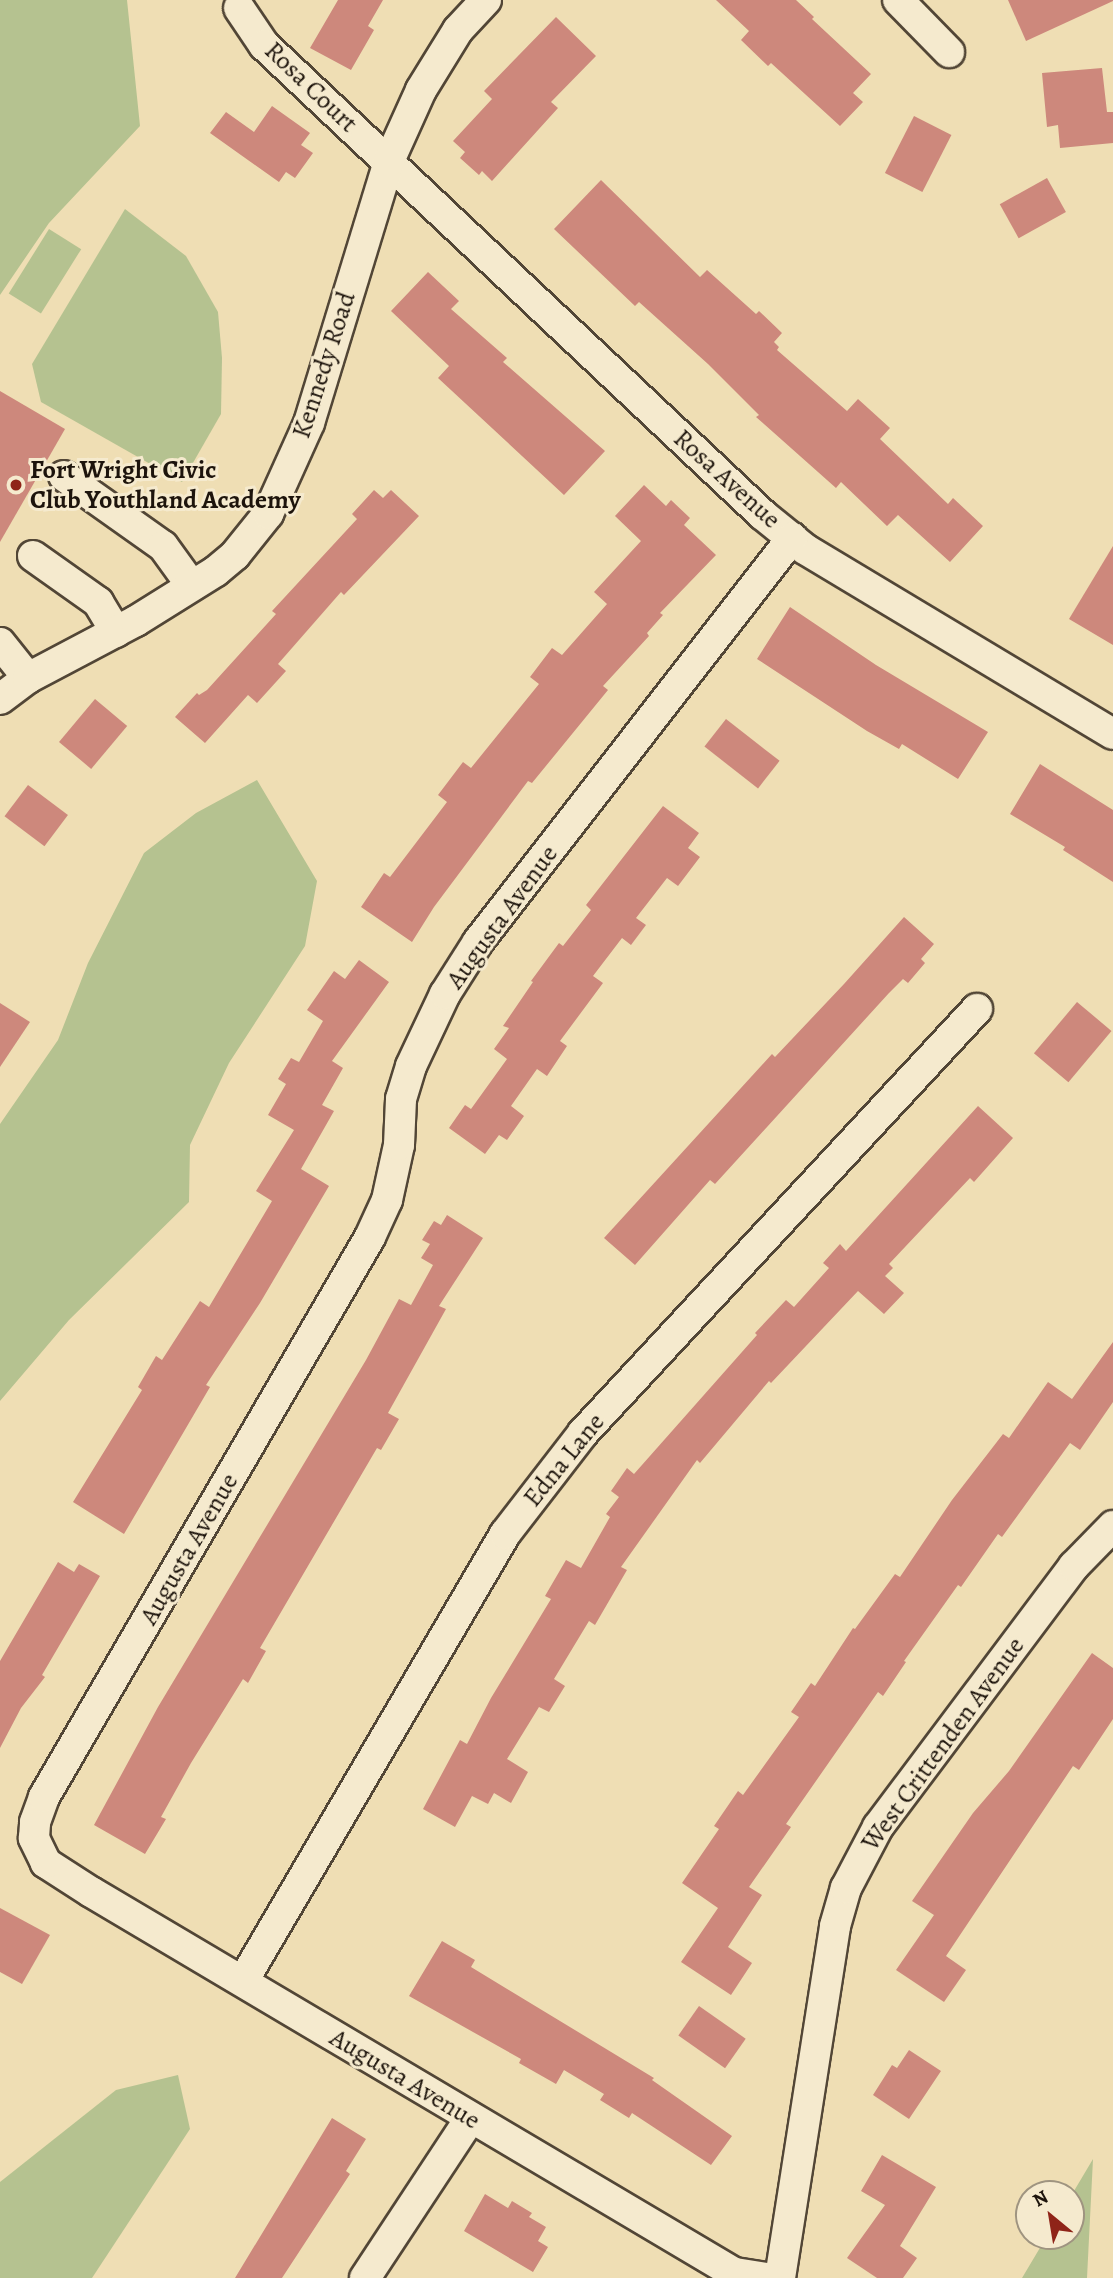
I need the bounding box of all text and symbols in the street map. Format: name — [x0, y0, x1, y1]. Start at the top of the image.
street label: Rosa Court — [258, 35, 364, 139]
street label: Kennedy Road — [286, 288, 362, 442]
street label: Rosa Avenue — [667, 423, 787, 535]
place label: Fort Wright Civic Club Youthland Academy — [30, 454, 301, 516]
marker: Fort Wright Civic Club Youthland Academy — [8, 477, 24, 493]
street label: Augusta Avenue — [440, 839, 564, 995]
street label: Edna Lane — [517, 1407, 611, 1513]
street label: Augusta Avenue — [133, 1468, 245, 1630]
street label: West Crittenden Avenue — [855, 1631, 1031, 1857]
street label: Augusta Avenue — [324, 2022, 486, 2136]
north arrow — [1015, 2180, 1085, 2250]
text: N — [1028, 2184, 1053, 2213]

